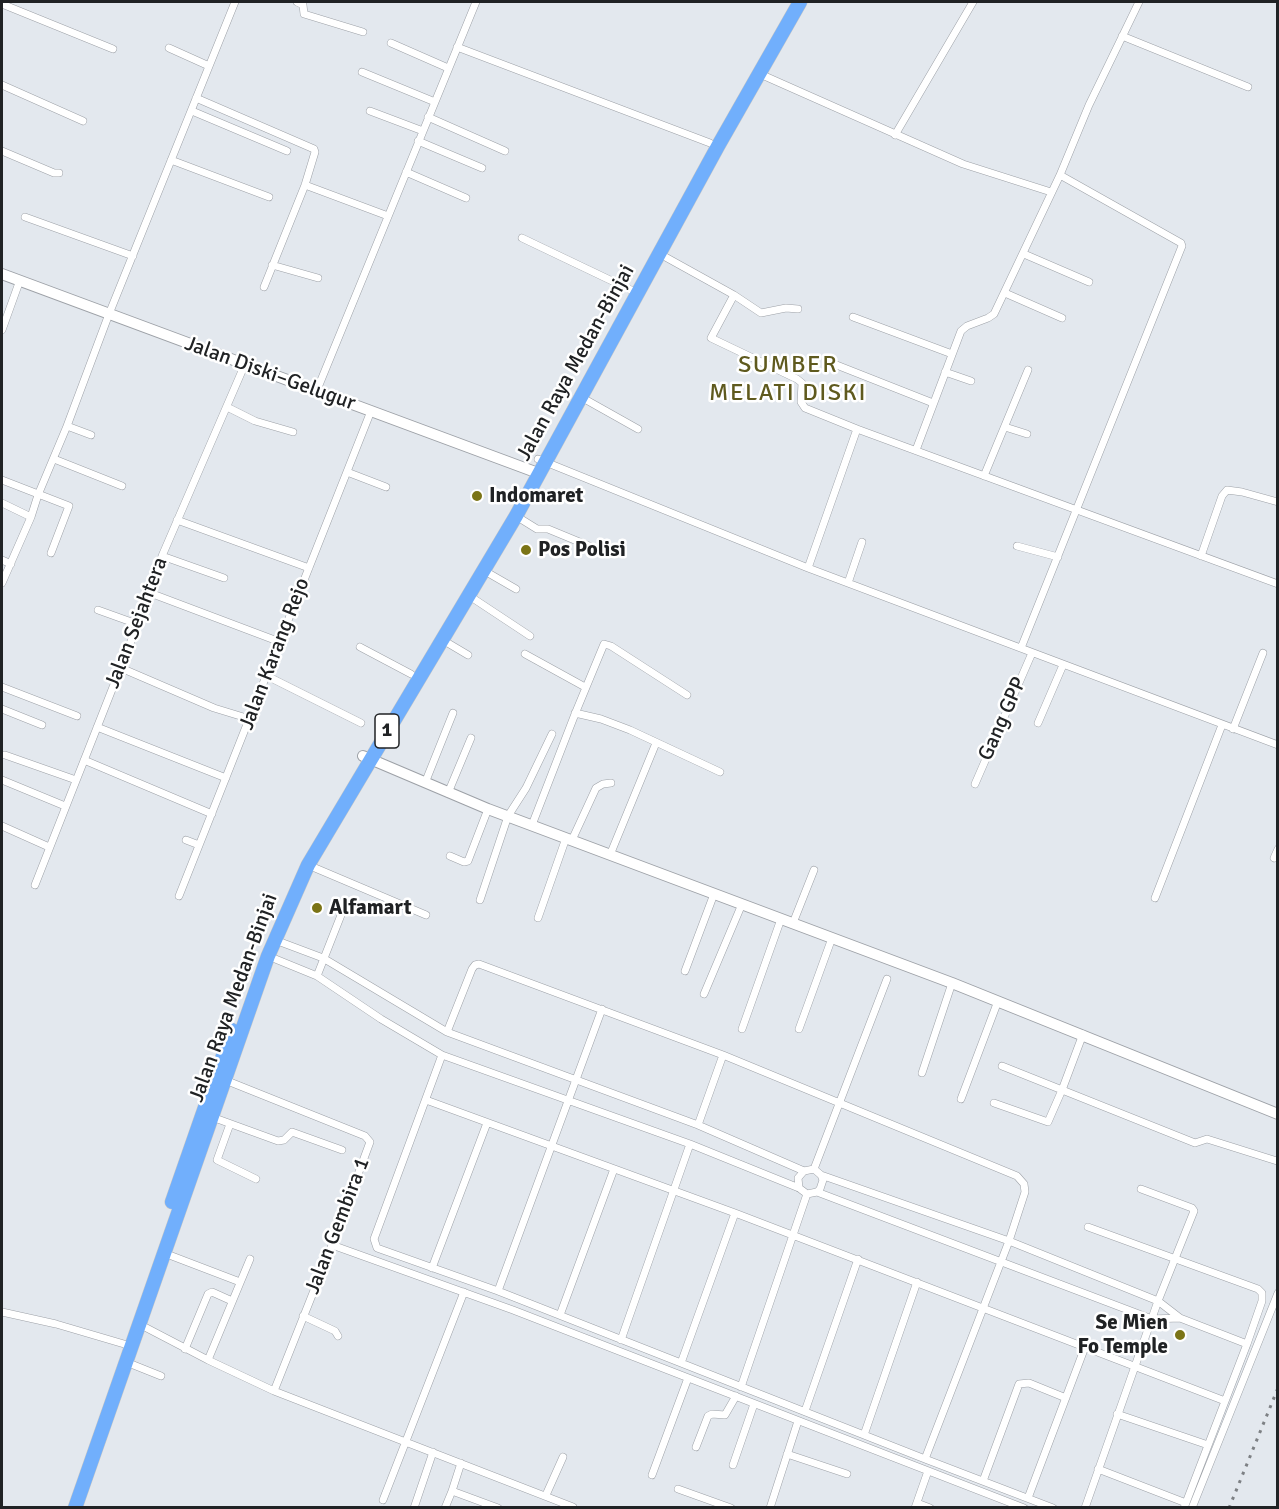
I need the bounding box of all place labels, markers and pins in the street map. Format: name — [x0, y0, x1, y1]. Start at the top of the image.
place label: Indomaret — [489, 483, 583, 509]
marker: Indomaret — [470, 489, 484, 503]
place label: Pos Polisi — [538, 537, 626, 563]
marker: Pos Polisi — [519, 543, 533, 557]
place label: Alfamart — [329, 895, 412, 921]
marker: Alfamart — [310, 901, 324, 915]
place label: Se Mien Fo Temple — [1078, 1310, 1168, 1360]
marker: Se Mien Fo Temple — [1173, 1328, 1187, 1342]

